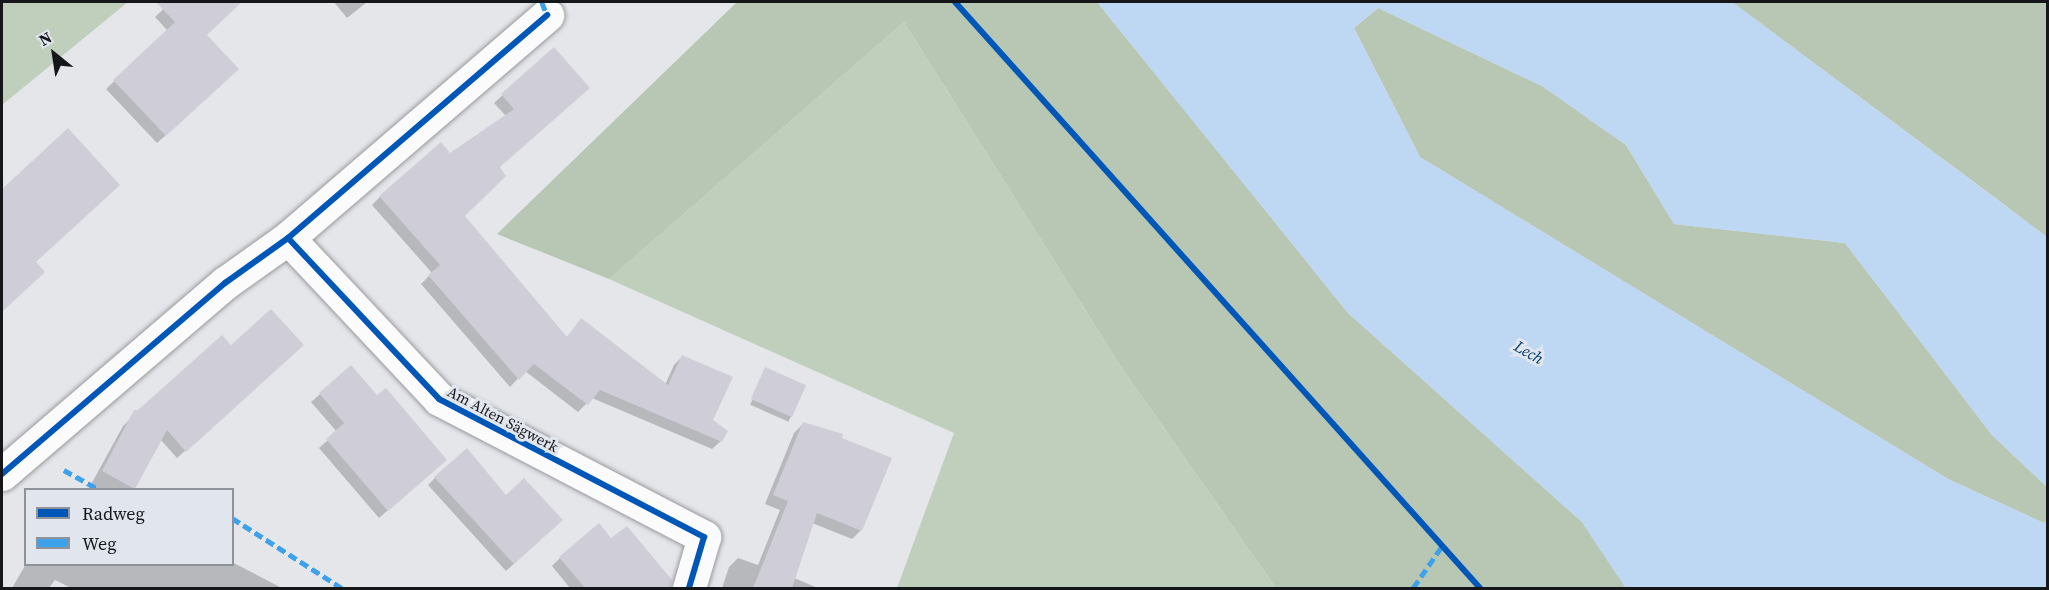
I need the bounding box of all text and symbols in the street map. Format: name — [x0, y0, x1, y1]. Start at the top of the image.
north arrow — [24, 24, 84, 84]
text: N — [34, 26, 56, 51]
water label: Lech — [1511, 336, 1547, 368]
street label: Am Alten Sägwerk — [445, 382, 561, 456]
legend — [24, 488, 234, 566]
text: Radweg — [82, 501, 145, 526]
text: Weg — [82, 531, 117, 556]

